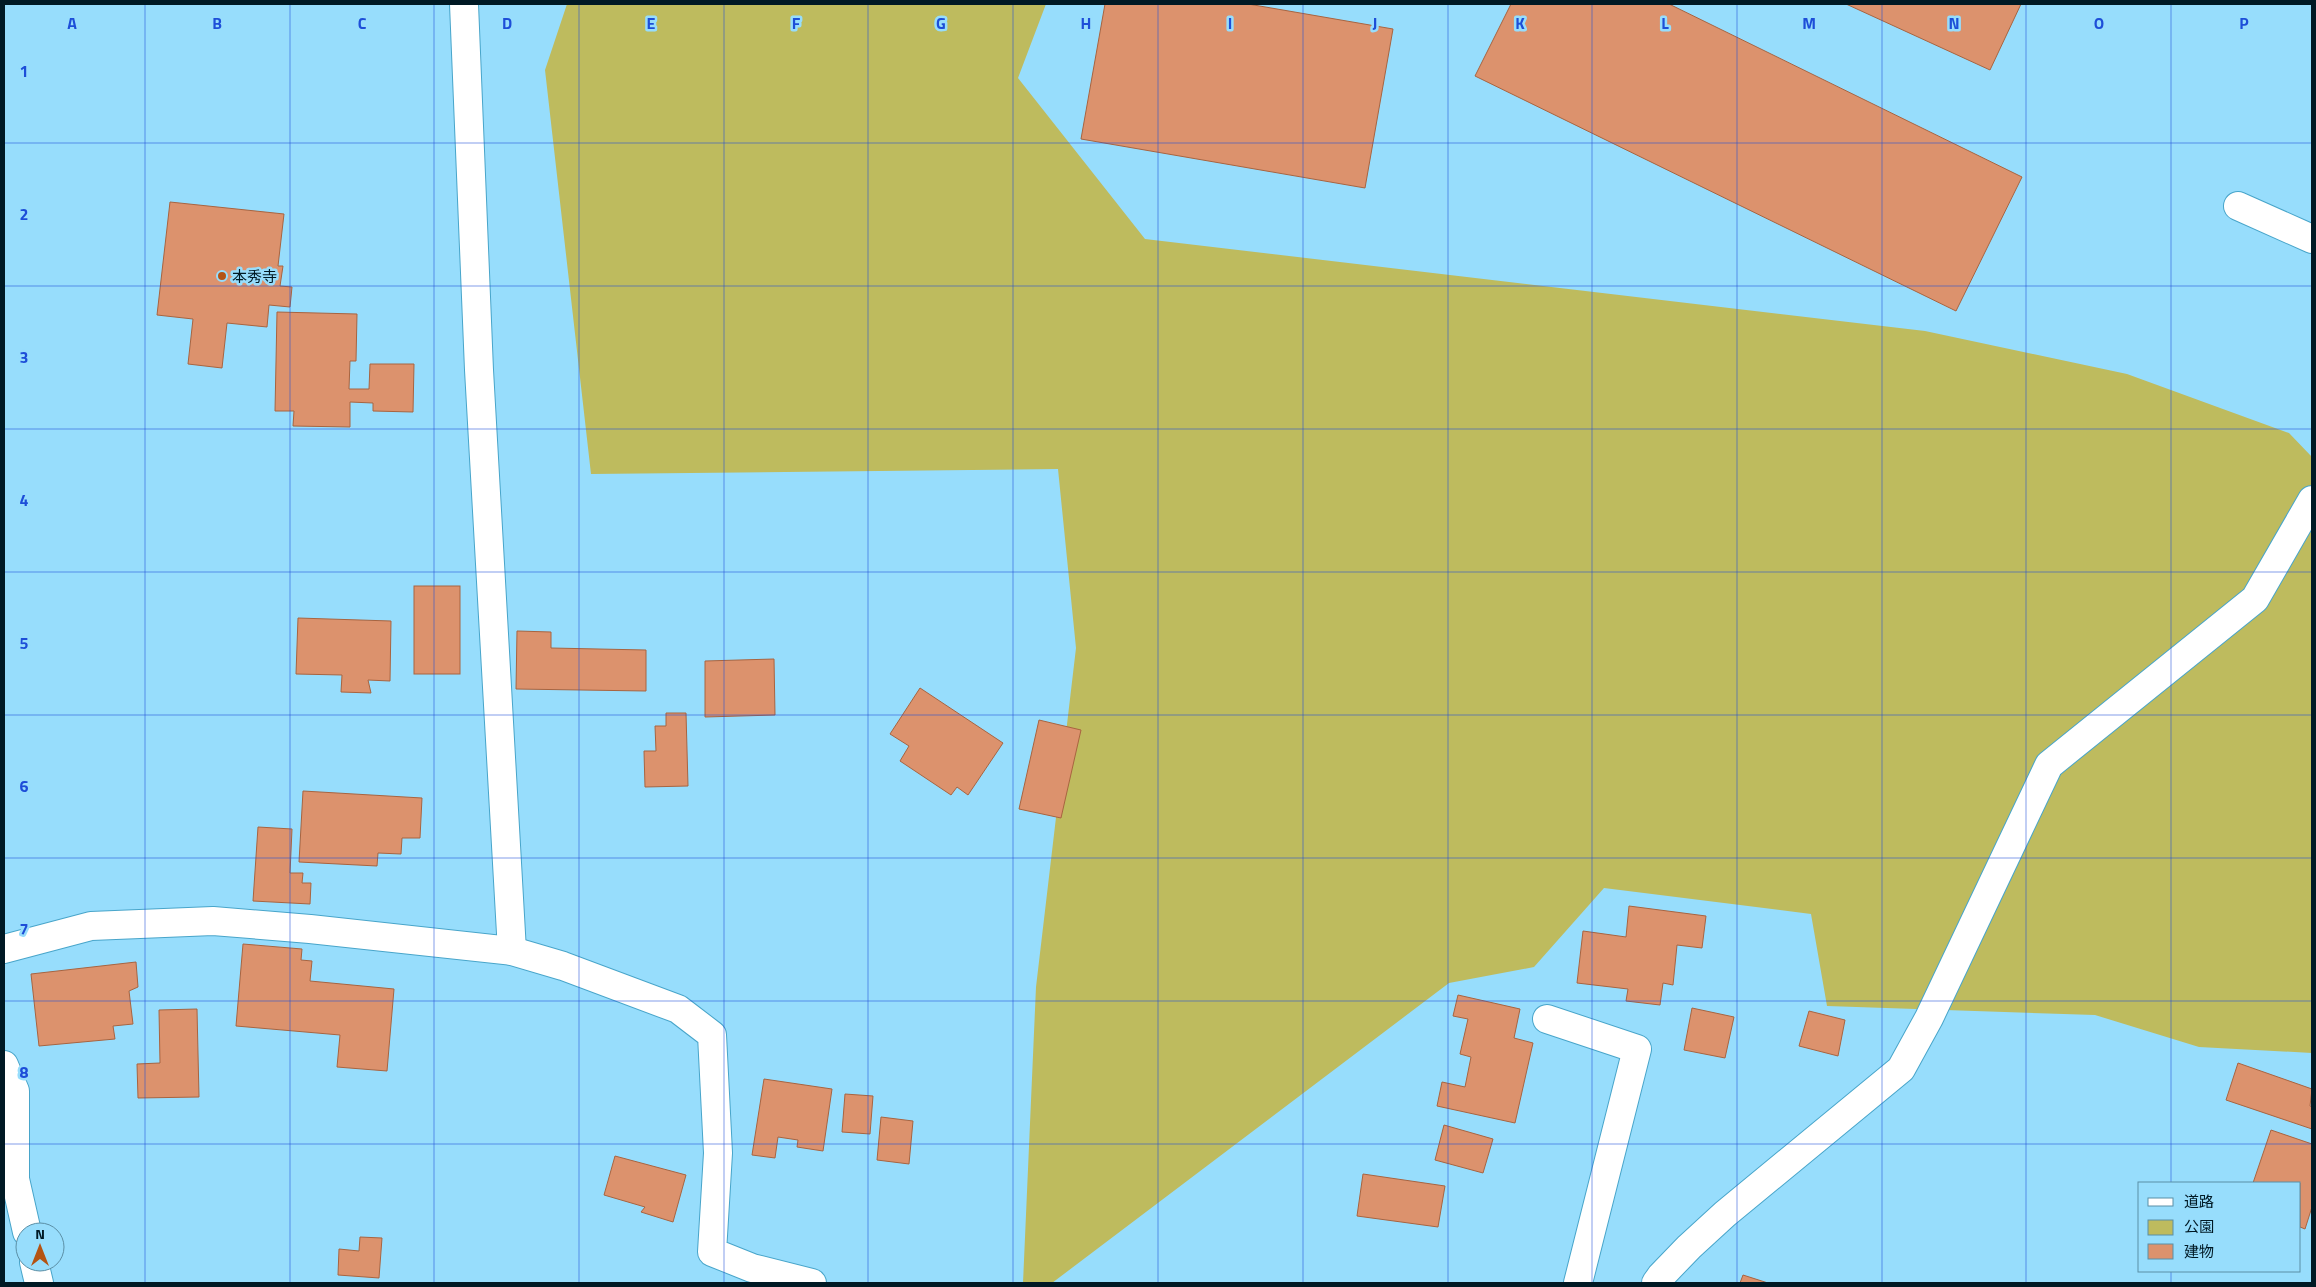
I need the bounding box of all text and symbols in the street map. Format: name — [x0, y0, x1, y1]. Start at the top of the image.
text: A — [67, 11, 77, 35]
text: B — [212, 11, 222, 35]
text: C — [358, 11, 367, 35]
text: D — [502, 11, 512, 35]
text: E — [647, 11, 656, 35]
text: F — [792, 11, 801, 35]
text: G — [936, 11, 946, 35]
text: H — [1081, 11, 1091, 35]
text: I — [1228, 11, 1232, 35]
text: J — [1373, 11, 1377, 35]
text: K — [1515, 11, 1525, 35]
text: L — [1661, 11, 1669, 35]
text: M — [1802, 11, 1816, 35]
text: N — [1948, 11, 1960, 35]
text: O — [2094, 11, 2104, 35]
text: P — [2239, 11, 2249, 35]
text: 1 — [20, 59, 28, 83]
text: 2 — [20, 202, 28, 226]
place label: 本秀寺 — [232, 265, 277, 288]
marker: 本秀寺 — [216, 270, 228, 282]
text: 3 — [20, 345, 28, 369]
text: 4 — [20, 488, 29, 512]
text: 5 — [20, 631, 29, 655]
text: 6 — [20, 774, 29, 798]
text: 7 — [20, 917, 28, 941]
text: 8 — [20, 1060, 29, 1084]
legend — [2138, 1182, 2301, 1272]
text: 道路 — [2184, 1190, 2214, 1213]
text: 公園 — [2184, 1215, 2214, 1238]
north arrow — [15, 1222, 65, 1272]
text: N — [35, 1223, 45, 1244]
text: 建物 — [2184, 1240, 2214, 1263]

